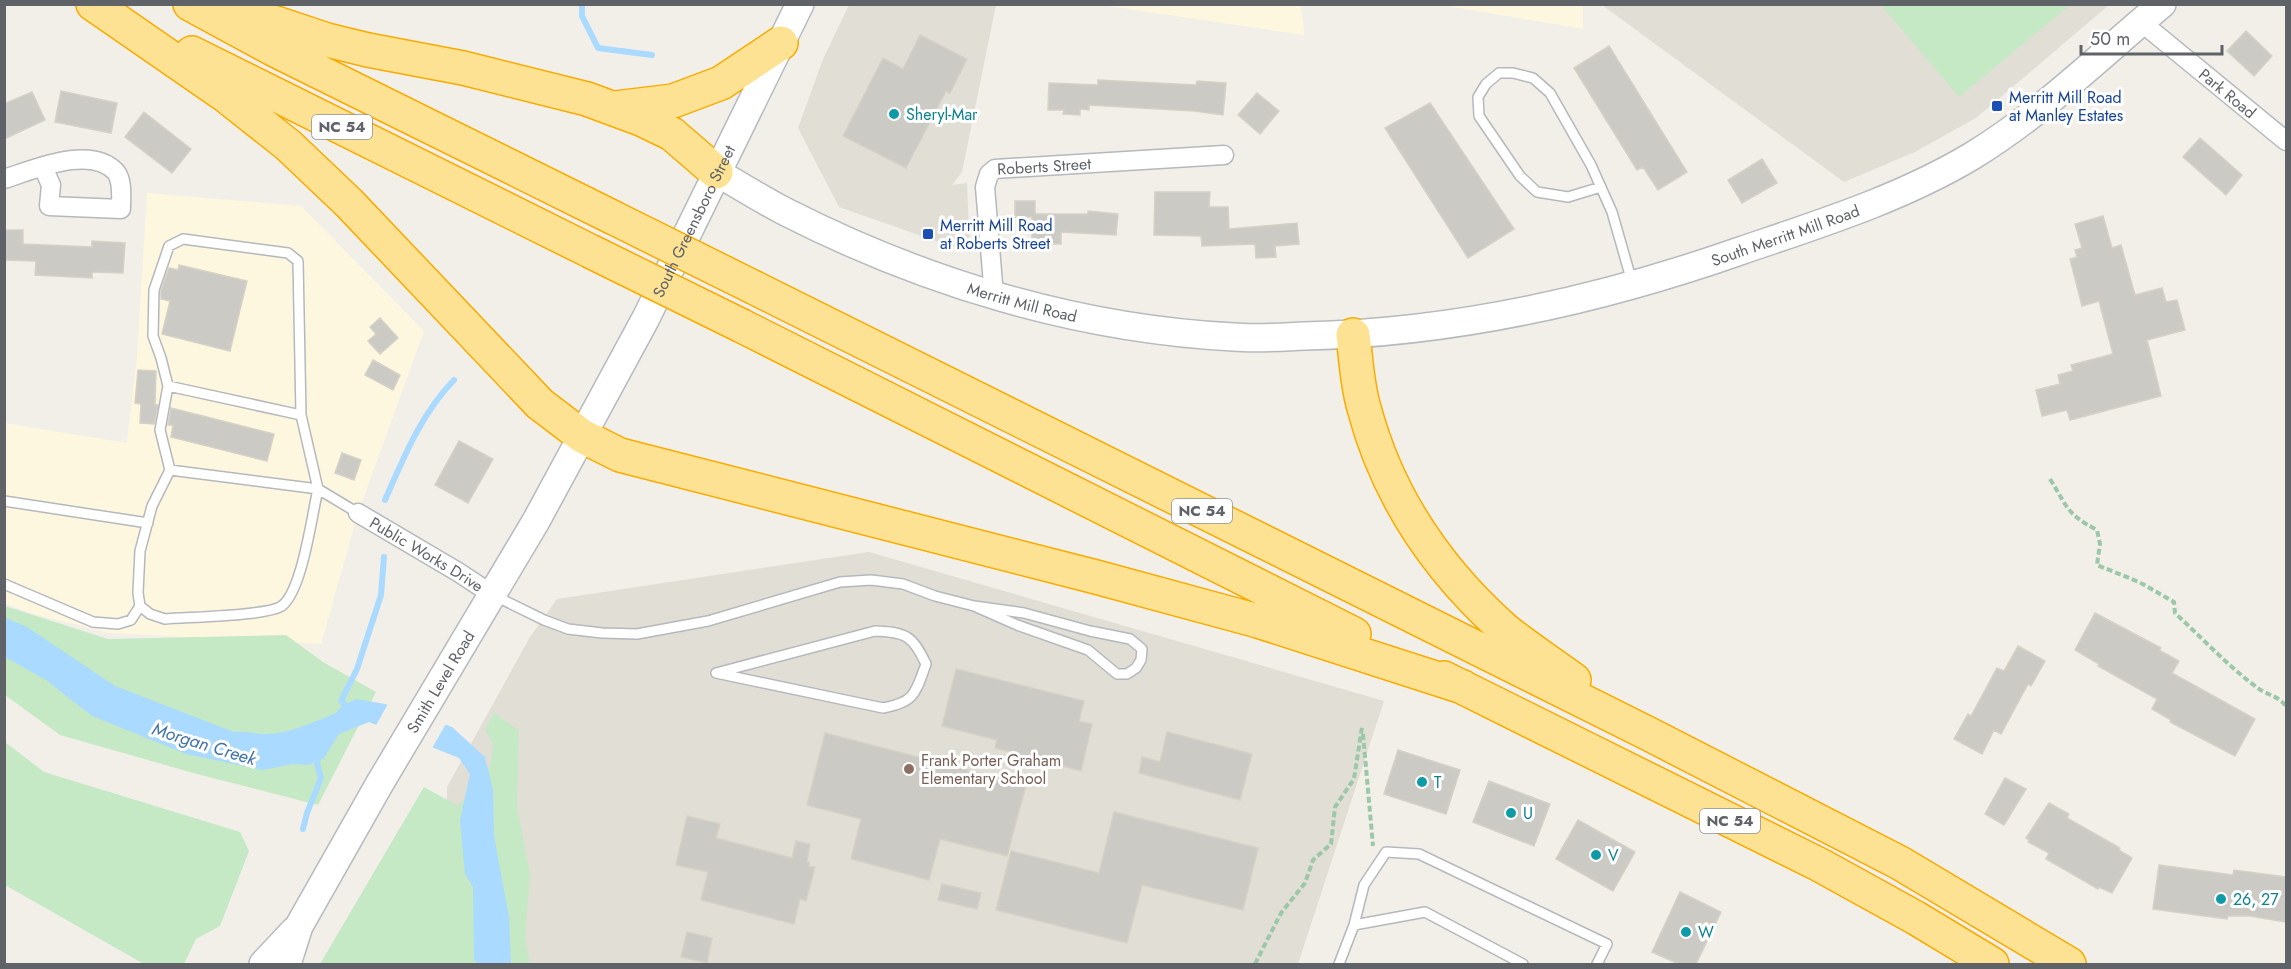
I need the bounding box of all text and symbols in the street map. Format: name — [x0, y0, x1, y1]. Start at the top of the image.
scale bar — [2081, 18, 2222, 56]
text: 50 m — [2090, 26, 2130, 52]
street label: Park Road — [2194, 63, 2261, 123]
place label: Merritt Mill Road at Manley Estates — [2009, 86, 2123, 127]
marker: Merritt Mill Road at Manley Estates — [1990, 99, 2004, 113]
place label: Sheryl-Mar — [906, 103, 978, 126]
marker: Sheryl-Mar — [887, 107, 901, 121]
road number: NC 54 — [312, 115, 372, 139]
street label: South Greensboro Street — [646, 141, 741, 301]
street label: Roberts Street — [997, 152, 1092, 180]
street label: South Merritt Mill Road — [1708, 199, 1863, 272]
place label: Merritt Mill Road at Roberts Street — [940, 214, 1053, 255]
marker: Merritt Mill Road at Roberts Street — [921, 227, 935, 241]
street label: Merritt Mill Road — [964, 276, 1079, 327]
road number: NC 54 — [1172, 499, 1232, 523]
street label: Public Works Drive — [365, 511, 488, 597]
street label: Smith Level Road — [401, 626, 480, 737]
water label: Morgan Creek — [149, 716, 260, 772]
place label: Frank Porter Graham Elementary School — [921, 749, 1061, 790]
marker: Frank Porter Graham Elementary School — [902, 762, 916, 776]
place label: T — [1434, 771, 1442, 794]
marker: T — [1415, 775, 1429, 789]
place label: U — [1523, 802, 1533, 825]
marker: U — [1504, 806, 1518, 820]
road number: NC 54 — [1700, 809, 1760, 833]
place label: V — [1608, 844, 1619, 867]
marker: V — [1589, 848, 1603, 862]
place label: 26, 27 — [2233, 888, 2279, 911]
marker: 26, 27 — [2214, 892, 2228, 906]
place label: W — [1698, 921, 1714, 944]
marker: W — [1679, 925, 1693, 939]

